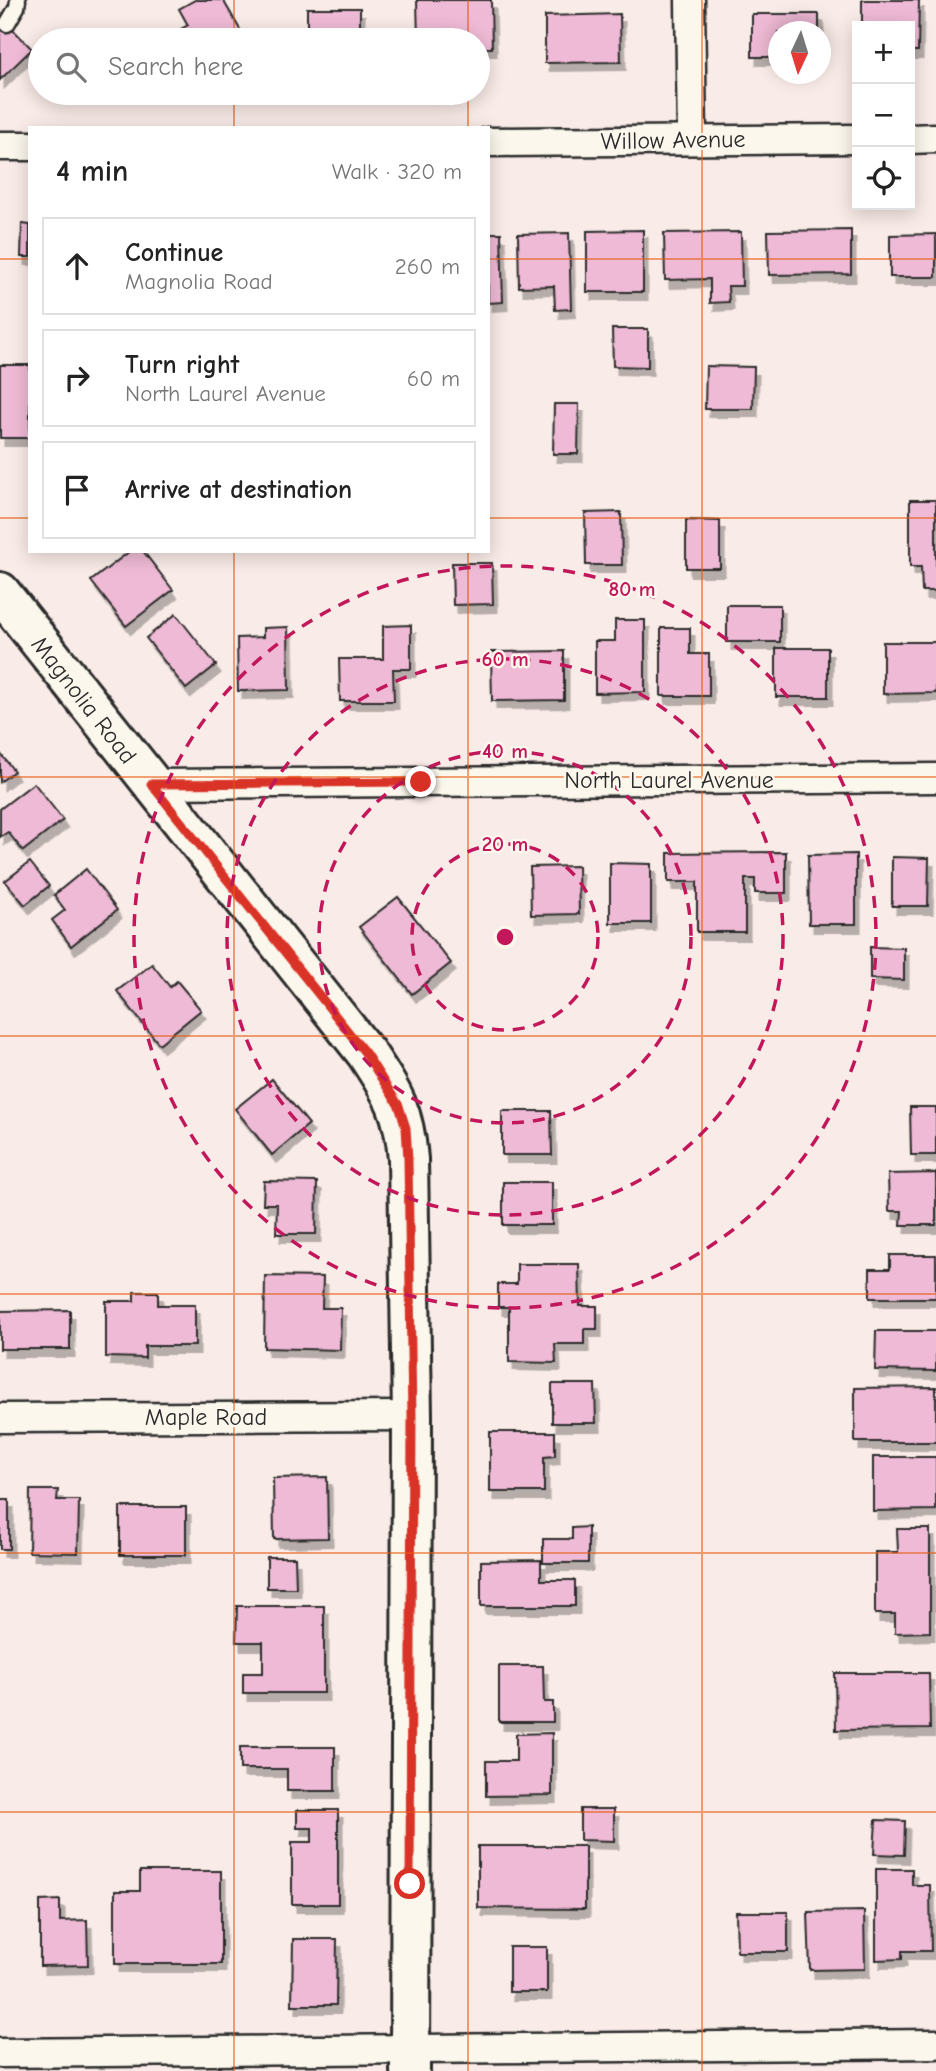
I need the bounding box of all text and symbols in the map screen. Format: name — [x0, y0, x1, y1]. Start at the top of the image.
north arrow — [768, 21, 831, 84]
map controls — [852, 21, 915, 210]
button: + — [852, 21, 915, 84]
search box — [28, 28, 490, 105]
icon: search — [52, 48, 90, 86]
text: Search here — [108, 52, 243, 82]
button: − — [852, 84, 915, 147]
street label: Willow Avenue — [600, 125, 746, 155]
button: locate — [852, 147, 915, 210]
text: 4 min — [56, 154, 128, 189]
text: Walk · 320 m — [332, 158, 462, 185]
text: Continue — [125, 238, 223, 268]
icon: ahead — [58, 247, 96, 285]
text: 260 m — [395, 253, 460, 280]
text: Magnolia Road — [125, 268, 273, 295]
text: Turn right — [125, 350, 239, 380]
icon: right — [58, 359, 96, 397]
text: 60 m — [407, 365, 460, 392]
text: North Laurel Avenue — [125, 380, 326, 407]
icon: arrive — [58, 471, 96, 509]
text: Arrive at destination — [125, 475, 352, 505]
text: 80 m — [609, 577, 655, 601]
street label: Magnolia Road — [26, 631, 142, 769]
text: 60 m — [481, 647, 529, 671]
text: 40 m — [482, 739, 528, 763]
route end — [405, 766, 436, 797]
street label: North Laurel Avenue — [564, 766, 774, 794]
text: 20 m — [482, 832, 528, 856]
centre of rings — [493, 925, 517, 949]
street label: Maple Road — [145, 1403, 267, 1431]
route start — [394, 1868, 425, 1899]

